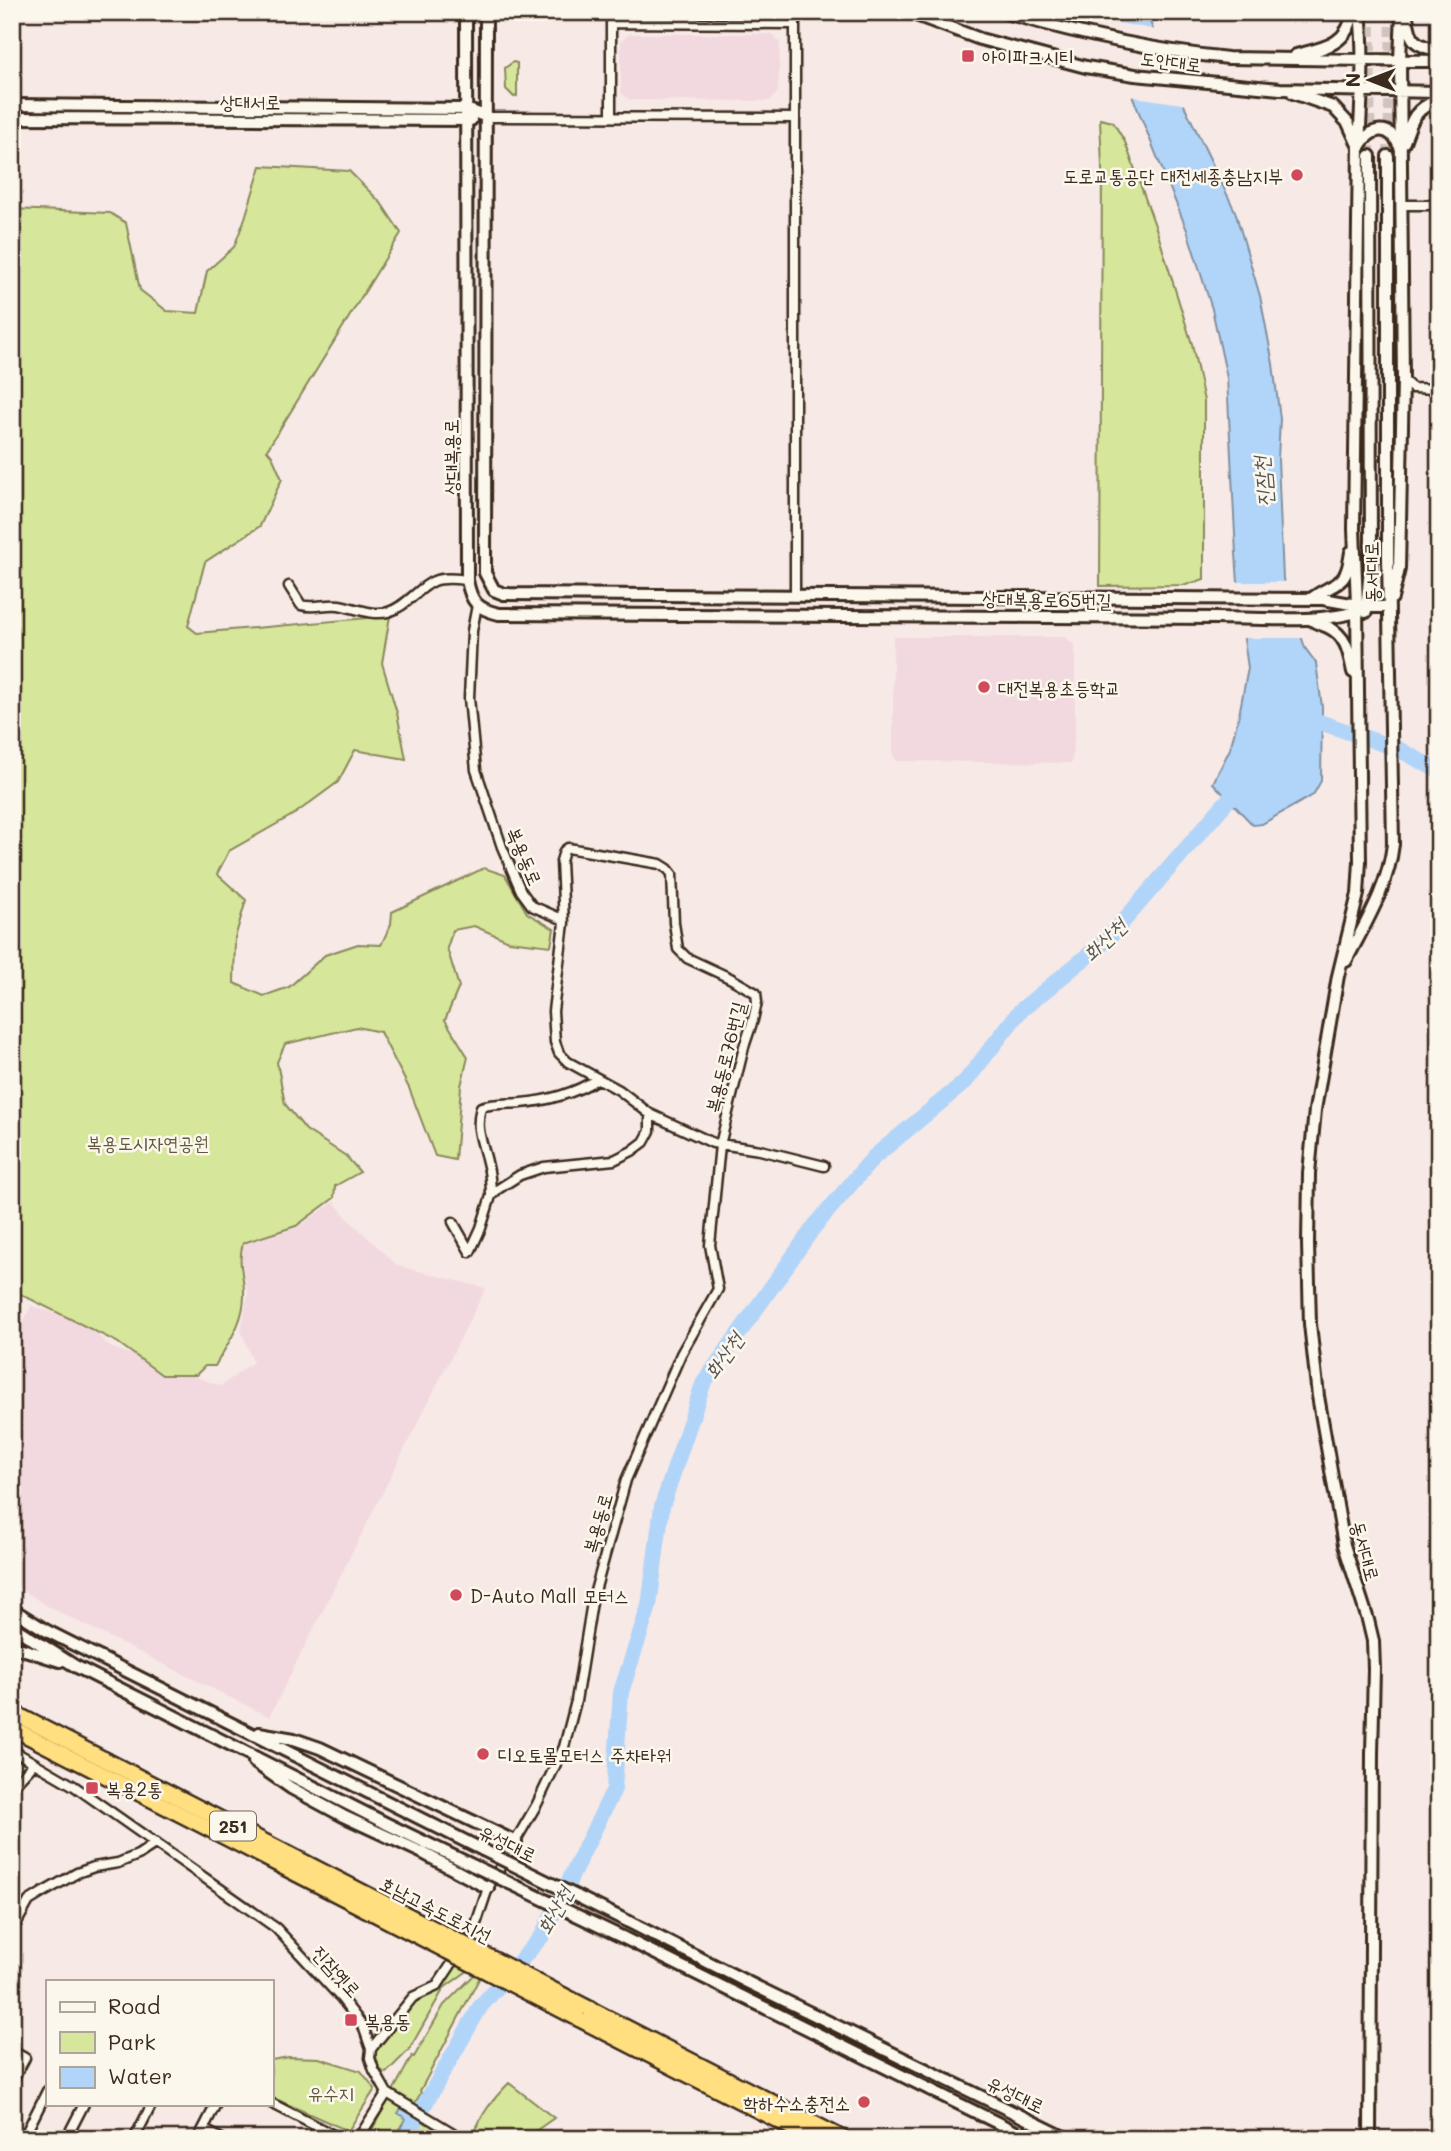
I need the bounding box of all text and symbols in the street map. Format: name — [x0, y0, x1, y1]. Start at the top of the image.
place label: 아이파크시티 — [982, 44, 1074, 69]
street label: 도안대로 — [1139, 45, 1203, 77]
north arrow — [1336, 46, 1406, 116]
marker: 아이파크시티 — [960, 48, 976, 64]
text: N — [1340, 73, 1365, 87]
street label: 상대서로 — [219, 89, 281, 114]
place label: 도로교통공단 대전세종충남지부 — [1063, 163, 1283, 188]
marker: 도로교통공단 대전세종충남지부 — [1289, 167, 1305, 183]
street label: 상대복용로 — [438, 419, 463, 495]
water label: 진잠천 — [1246, 453, 1278, 508]
street label: 동서대로 — [1358, 541, 1384, 603]
street label: 상대복용로65번길 — [982, 585, 1112, 613]
place label: 대전복용초등학교 — [998, 675, 1120, 700]
marker: 대전복용초등학교 — [976, 679, 992, 695]
street label: 복용동로 — [502, 823, 548, 889]
water label: 화산천 — [1076, 910, 1133, 966]
street label: 복용동로76번길 — [699, 999, 751, 1115]
park label: 복용도시자연공원 — [87, 1130, 209, 1155]
water label: 화산천 — [697, 1325, 750, 1384]
street label: 복용동로 — [577, 1490, 617, 1556]
street label: 동서대로 — [1346, 1518, 1386, 1584]
place label: D-Auto Mall 모터스 — [470, 1583, 629, 1608]
marker: D-Auto Mall 모터스 — [448, 1587, 464, 1603]
place label: 디오토몰모터스 주차타워 — [497, 1742, 671, 1767]
marker: 디오토몰모터스 주차타워 — [475, 1746, 491, 1762]
place label: 복용2통 — [106, 1776, 162, 1801]
marker: 복용2통 — [84, 1780, 100, 1796]
road number: 251 — [210, 1812, 256, 1840]
street label: 유성대로 — [475, 1818, 541, 1868]
street label: 호남고속도로지선 — [376, 1870, 496, 1948]
water label: 화산천 — [530, 1879, 579, 1939]
street label: 진잠옛로 — [307, 1940, 367, 2002]
legend — [46, 1980, 273, 2106]
text: Road — [108, 1992, 160, 2019]
place label: 복용동 — [365, 2008, 411, 2033]
marker: 복용동 — [343, 2012, 359, 2028]
text: Park — [108, 2028, 156, 2055]
text: Water — [108, 2062, 172, 2089]
street label: 유성대로 — [983, 2069, 1049, 2119]
park label: 유수지 — [308, 2080, 354, 2105]
place label: 학하수소충전소 — [743, 2090, 850, 2115]
marker: 학하수소충전소 — [856, 2094, 872, 2110]

